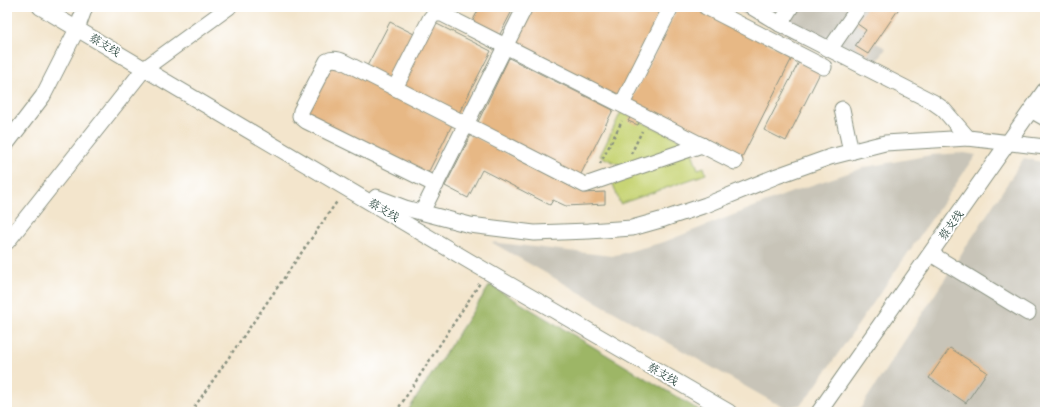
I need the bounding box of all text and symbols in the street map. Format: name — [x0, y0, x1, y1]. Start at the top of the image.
street label: 蔡支线 — [87, 31, 122, 59]
street label: 蔡支线 — [366, 196, 401, 224]
street label: 蔡支线 — [937, 208, 966, 243]
street label: 蔡支线 — [645, 361, 680, 388]

